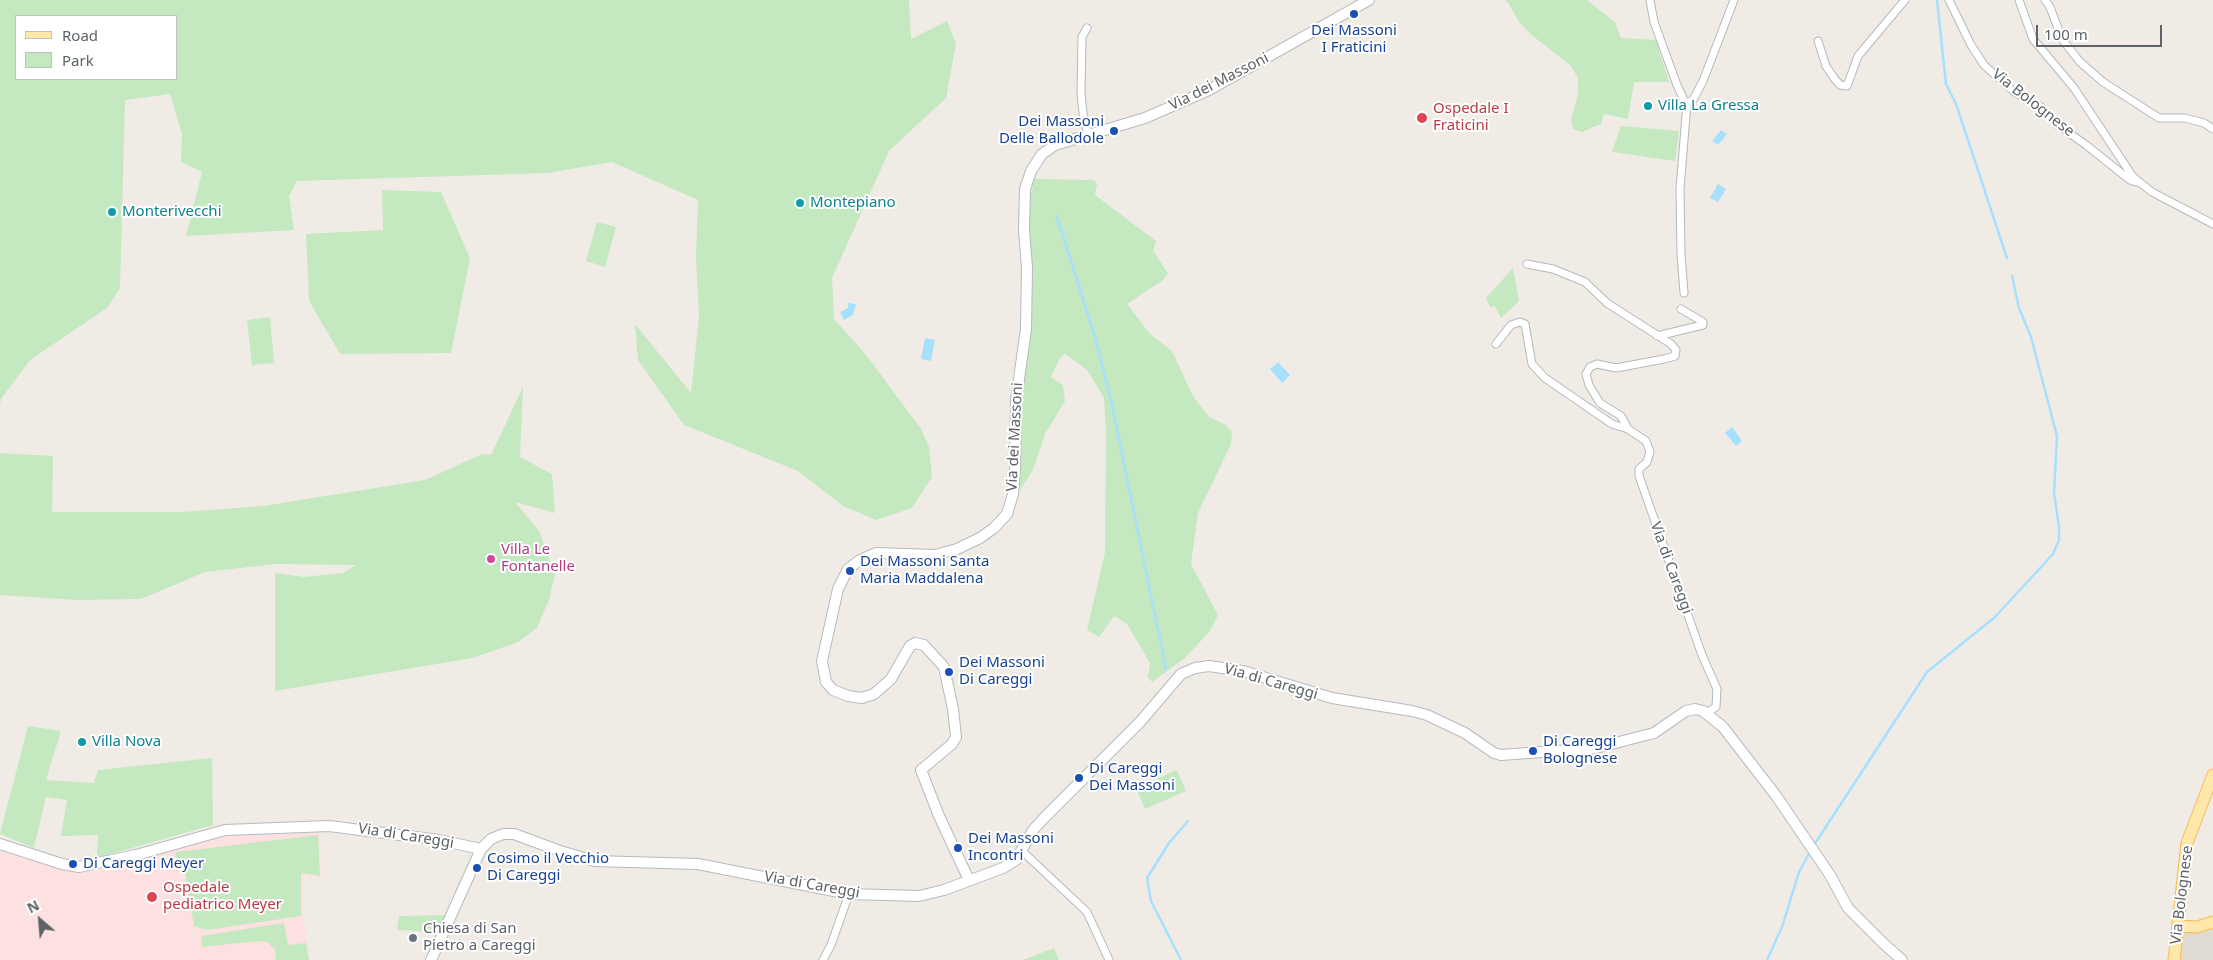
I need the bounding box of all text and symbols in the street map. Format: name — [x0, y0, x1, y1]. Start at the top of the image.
marker: Dei Massoni I Fraticini — [1348, 8, 1360, 20]
legend — [15, 15, 178, 80]
scale bar — [2038, 15, 2164, 47]
place label: Dei Massoni I Fraticini — [1311, 22, 1397, 57]
text: 100 m — [2044, 24, 2088, 44]
text: Road — [62, 25, 98, 45]
street label: Via dei Massoni — [1166, 49, 1272, 115]
text: Park — [62, 50, 94, 70]
street label: Via Bolognese — [1988, 65, 2078, 141]
place label: Villa La Gressa — [1658, 97, 1759, 115]
place label: Ospedale I Fraticini — [1433, 100, 1509, 135]
marker: Villa La Gressa — [1642, 100, 1654, 112]
marker: Ospedale I Fraticini — [1415, 111, 1429, 125]
place label: Dei Massoni Delle Ballodole — [999, 113, 1104, 148]
marker: Dei Massoni Delle Ballodole — [1108, 125, 1120, 137]
place label: Montepiano — [810, 194, 896, 212]
marker: Montepiano — [794, 197, 806, 209]
place label: Monterivecchi — [122, 203, 222, 221]
marker: Monterivecchi — [106, 206, 118, 218]
street label: Via dei Massoni — [1003, 382, 1027, 492]
street label: Via di Careggi — [1646, 519, 1696, 617]
place label: Villa Le Fontanelle — [501, 541, 575, 576]
marker: Villa Le Fontanelle — [485, 553, 497, 565]
place label: Dei Massoni Santa Maria Maddalena — [860, 553, 989, 588]
marker: Dei Massoni Santa Maria Maddalena — [844, 565, 856, 577]
place label: Dei Massoni Di Careggi — [959, 654, 1045, 689]
street label: Via di Careggi — [1222, 660, 1320, 704]
marker: Dei Massoni Di Careggi — [943, 666, 955, 678]
place label: Villa Nova — [92, 733, 161, 751]
place label: Di Careggi Bolognese — [1543, 733, 1617, 768]
marker: Villa Nova — [76, 736, 88, 748]
marker: Di Careggi Bolognese — [1527, 745, 1539, 757]
place label: Di Careggi Dei Massoni — [1089, 760, 1175, 795]
marker: Di Careggi Dei Massoni — [1073, 772, 1085, 784]
street label: Via di Careggi — [357, 820, 455, 852]
place label: Dei Massoni Incontri — [968, 830, 1054, 865]
marker: Dei Massoni Incontri — [952, 842, 964, 854]
street label: Via Bolognese — [2167, 844, 2197, 946]
place label: Cosimo il Vecchio Di Careggi — [487, 850, 609, 885]
place label: Di Careggi Meyer — [83, 855, 204, 873]
marker: Di Careggi Meyer — [67, 858, 79, 870]
marker: Cosimo il Vecchio Di Careggi — [471, 862, 483, 874]
street label: Via di Careggi — [763, 868, 861, 902]
place label: Ospedale pediatrico Meyer — [163, 879, 282, 914]
marker: Ospedale pediatrico Meyer — [145, 890, 159, 904]
north arrow — [15, 895, 65, 945]
text: N — [24, 895, 42, 917]
place label: Chiesa di San Pietro a Careggi — [423, 920, 536, 955]
marker: Chiesa di San Pietro a Careggi — [407, 932, 419, 944]

